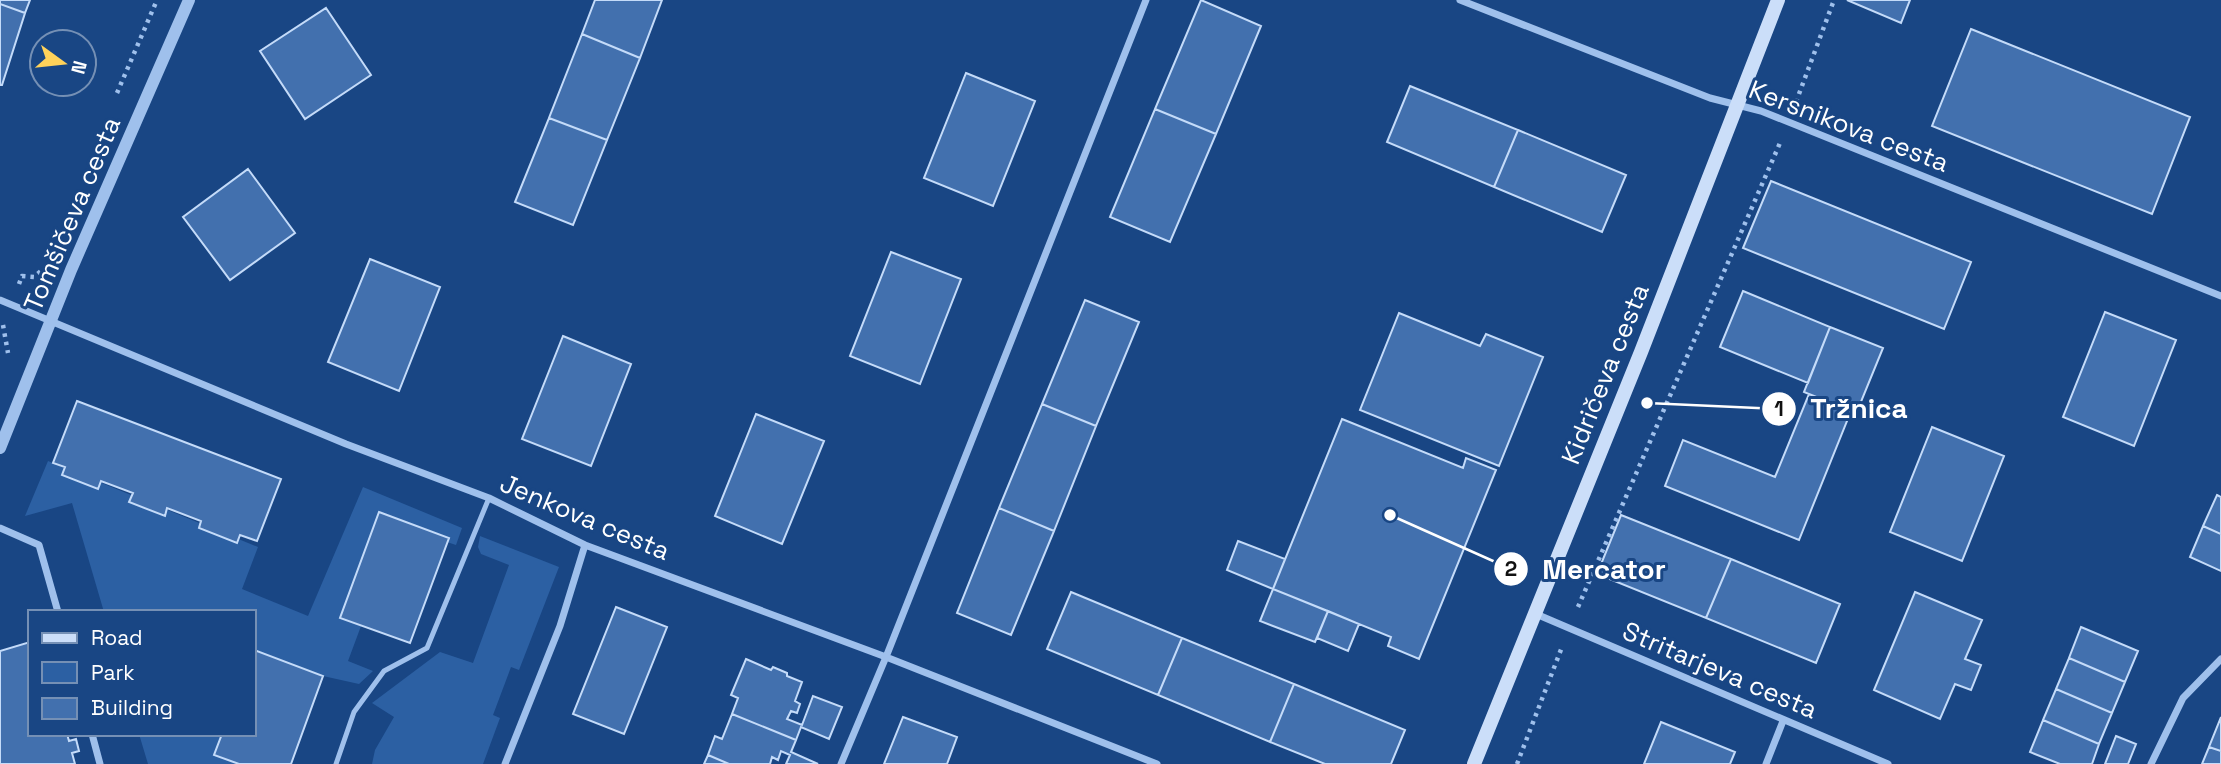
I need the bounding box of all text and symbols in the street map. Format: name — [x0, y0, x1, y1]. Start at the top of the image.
north arrow — [28, 28, 98, 98]
text: N — [65, 58, 93, 77]
street label: Kersnikova cesta — [1744, 72, 1954, 180]
street label: Tomšičeva cesta — [16, 112, 128, 316]
street label: Kidričeva cesta — [1553, 279, 1657, 469]
callout: Tržnica — [1761, 384, 1922, 433]
text: Tržnica — [1810, 390, 1908, 426]
text: 1 — [1774, 395, 1784, 422]
street label: Jenkova cesta — [495, 466, 675, 568]
callout: Mercator — [1493, 544, 1680, 593]
text: Mercator — [1542, 551, 1666, 587]
text: 2 — [1505, 555, 1517, 582]
legend — [28, 610, 256, 736]
street label: Stritarjeva cesta — [1617, 614, 1823, 726]
text: Road — [91, 624, 143, 651]
text: Park — [91, 659, 135, 686]
text: Building — [91, 694, 173, 721]

